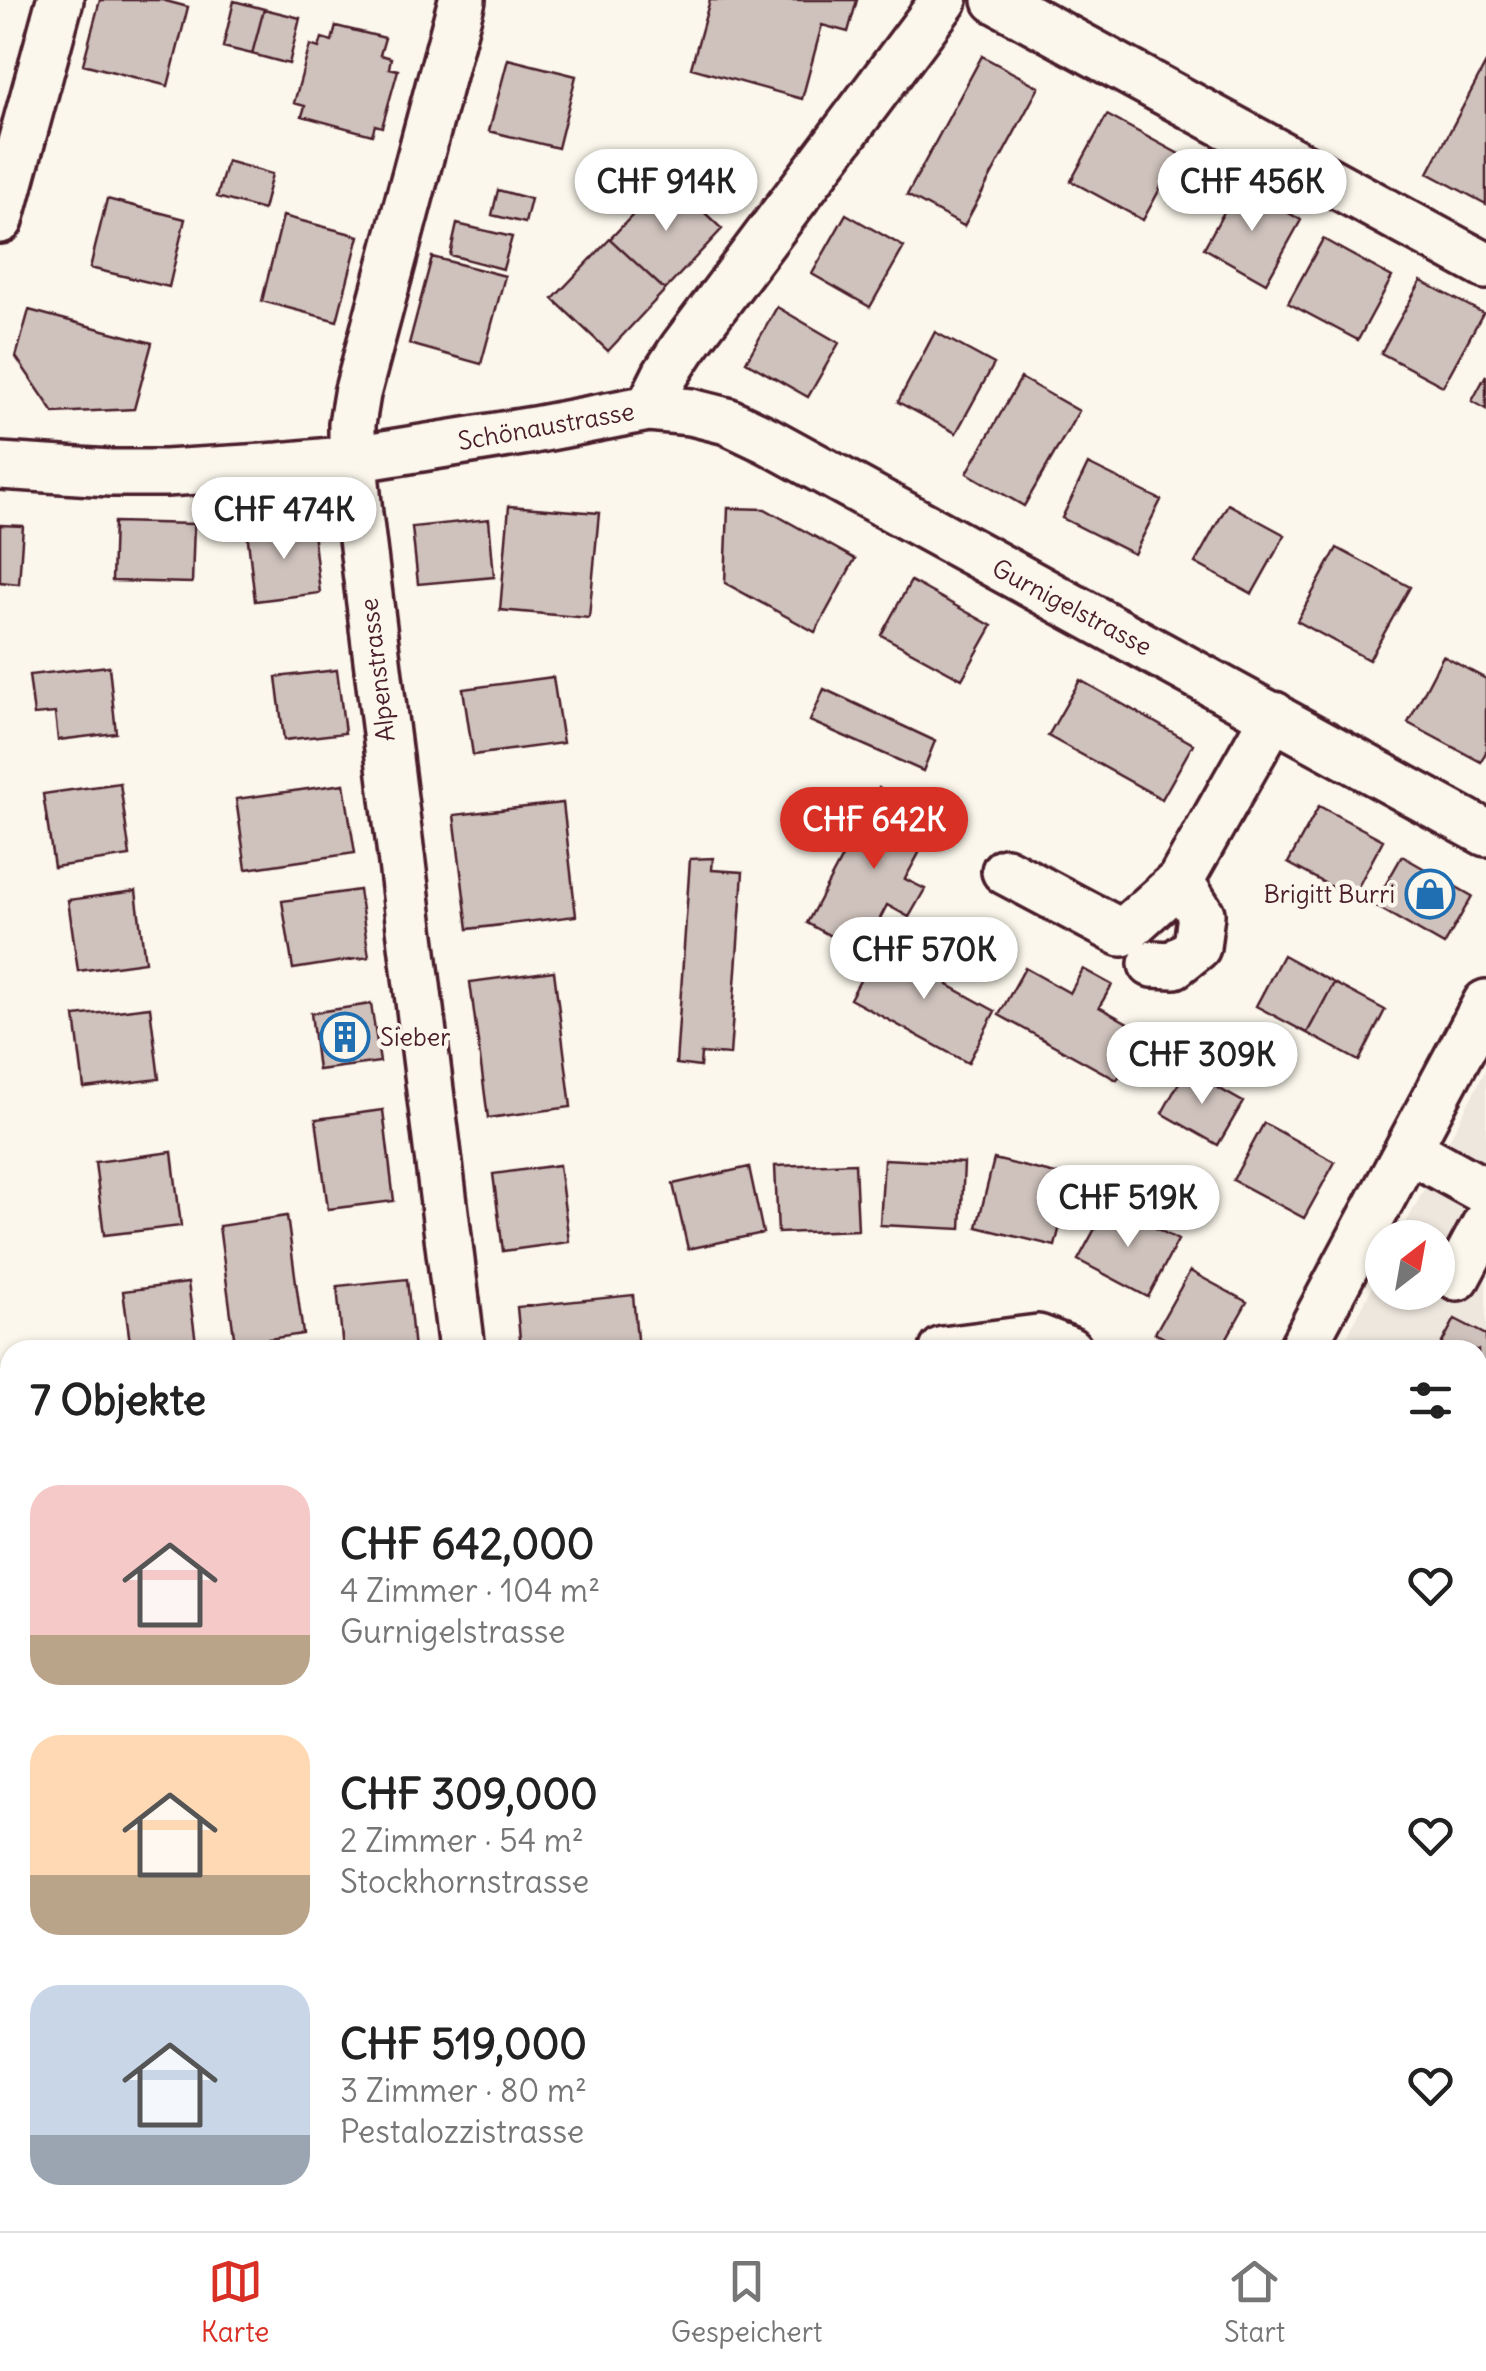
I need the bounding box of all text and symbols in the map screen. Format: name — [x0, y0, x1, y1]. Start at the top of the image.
pin: CHF 914K — [563, 149, 769, 234]
pin: CHF 456K — [1149, 149, 1355, 234]
text: CHF 914K — [597, 161, 735, 202]
text: CHF 456K — [1180, 161, 1324, 202]
street label: Schönaustrasse — [455, 395, 637, 457]
pin: CHF 474K — [181, 477, 387, 562]
text: CHF 474K — [214, 489, 354, 530]
street label: Gurnigelstrasse — [987, 552, 1157, 662]
street label: Alpenstrasse — [352, 597, 402, 743]
pin: CHF 642K — [771, 787, 977, 872]
text: CHF 642K — [802, 799, 946, 840]
shop icon: Brigitt Burri — [1404, 868, 1456, 920]
place label: Brigitt Burri — [1263, 878, 1395, 910]
pin: CHF 570K — [821, 917, 1027, 1002]
text: CHF 570K — [852, 929, 996, 970]
building icon: Sieber — [319, 1011, 371, 1063]
place label: Sieber — [380, 1021, 450, 1053]
pin: CHF 309K — [1099, 1022, 1305, 1107]
text: CHF 309K — [1129, 1034, 1275, 1075]
pin: CHF 519K — [1025, 1165, 1231, 1250]
text: CHF 519K — [1059, 1177, 1197, 1218]
north arrow — [1365, 1220, 1455, 1310]
map controls — [1365, 1220, 1455, 1310]
icon: filters — [1403, 1373, 1458, 1428]
text: 7 Objekte — [30, 1374, 206, 1426]
text: CHF 642,000 — [340, 1518, 594, 1570]
icon: home — [110, 1525, 230, 1645]
icon: heart — [1403, 1558, 1458, 1613]
text: 4 Zimmer · 104 m² — [340, 1570, 600, 1611]
text: Gurnigelstrasse — [340, 1611, 566, 1652]
text: CHF 309,000 — [340, 1768, 598, 1820]
icon: home — [110, 1775, 230, 1895]
icon: heart — [1403, 1808, 1458, 1863]
text: 2 Zimmer · 54 m² — [340, 1820, 584, 1861]
text: Stockhornstrasse — [340, 1861, 589, 1902]
text: CHF 519,000 — [340, 2018, 587, 2070]
icon: home — [110, 2025, 230, 2145]
icon: heart — [1403, 2058, 1458, 2113]
text: 3 Zimmer · 80 m² — [340, 2070, 587, 2111]
text: Pestalozzistrasse — [340, 2111, 584, 2152]
tab: Karte — [201, 2254, 269, 2350]
tab: Gespeichert — [671, 2254, 823, 2350]
tab: Start — [1224, 2254, 1285, 2350]

